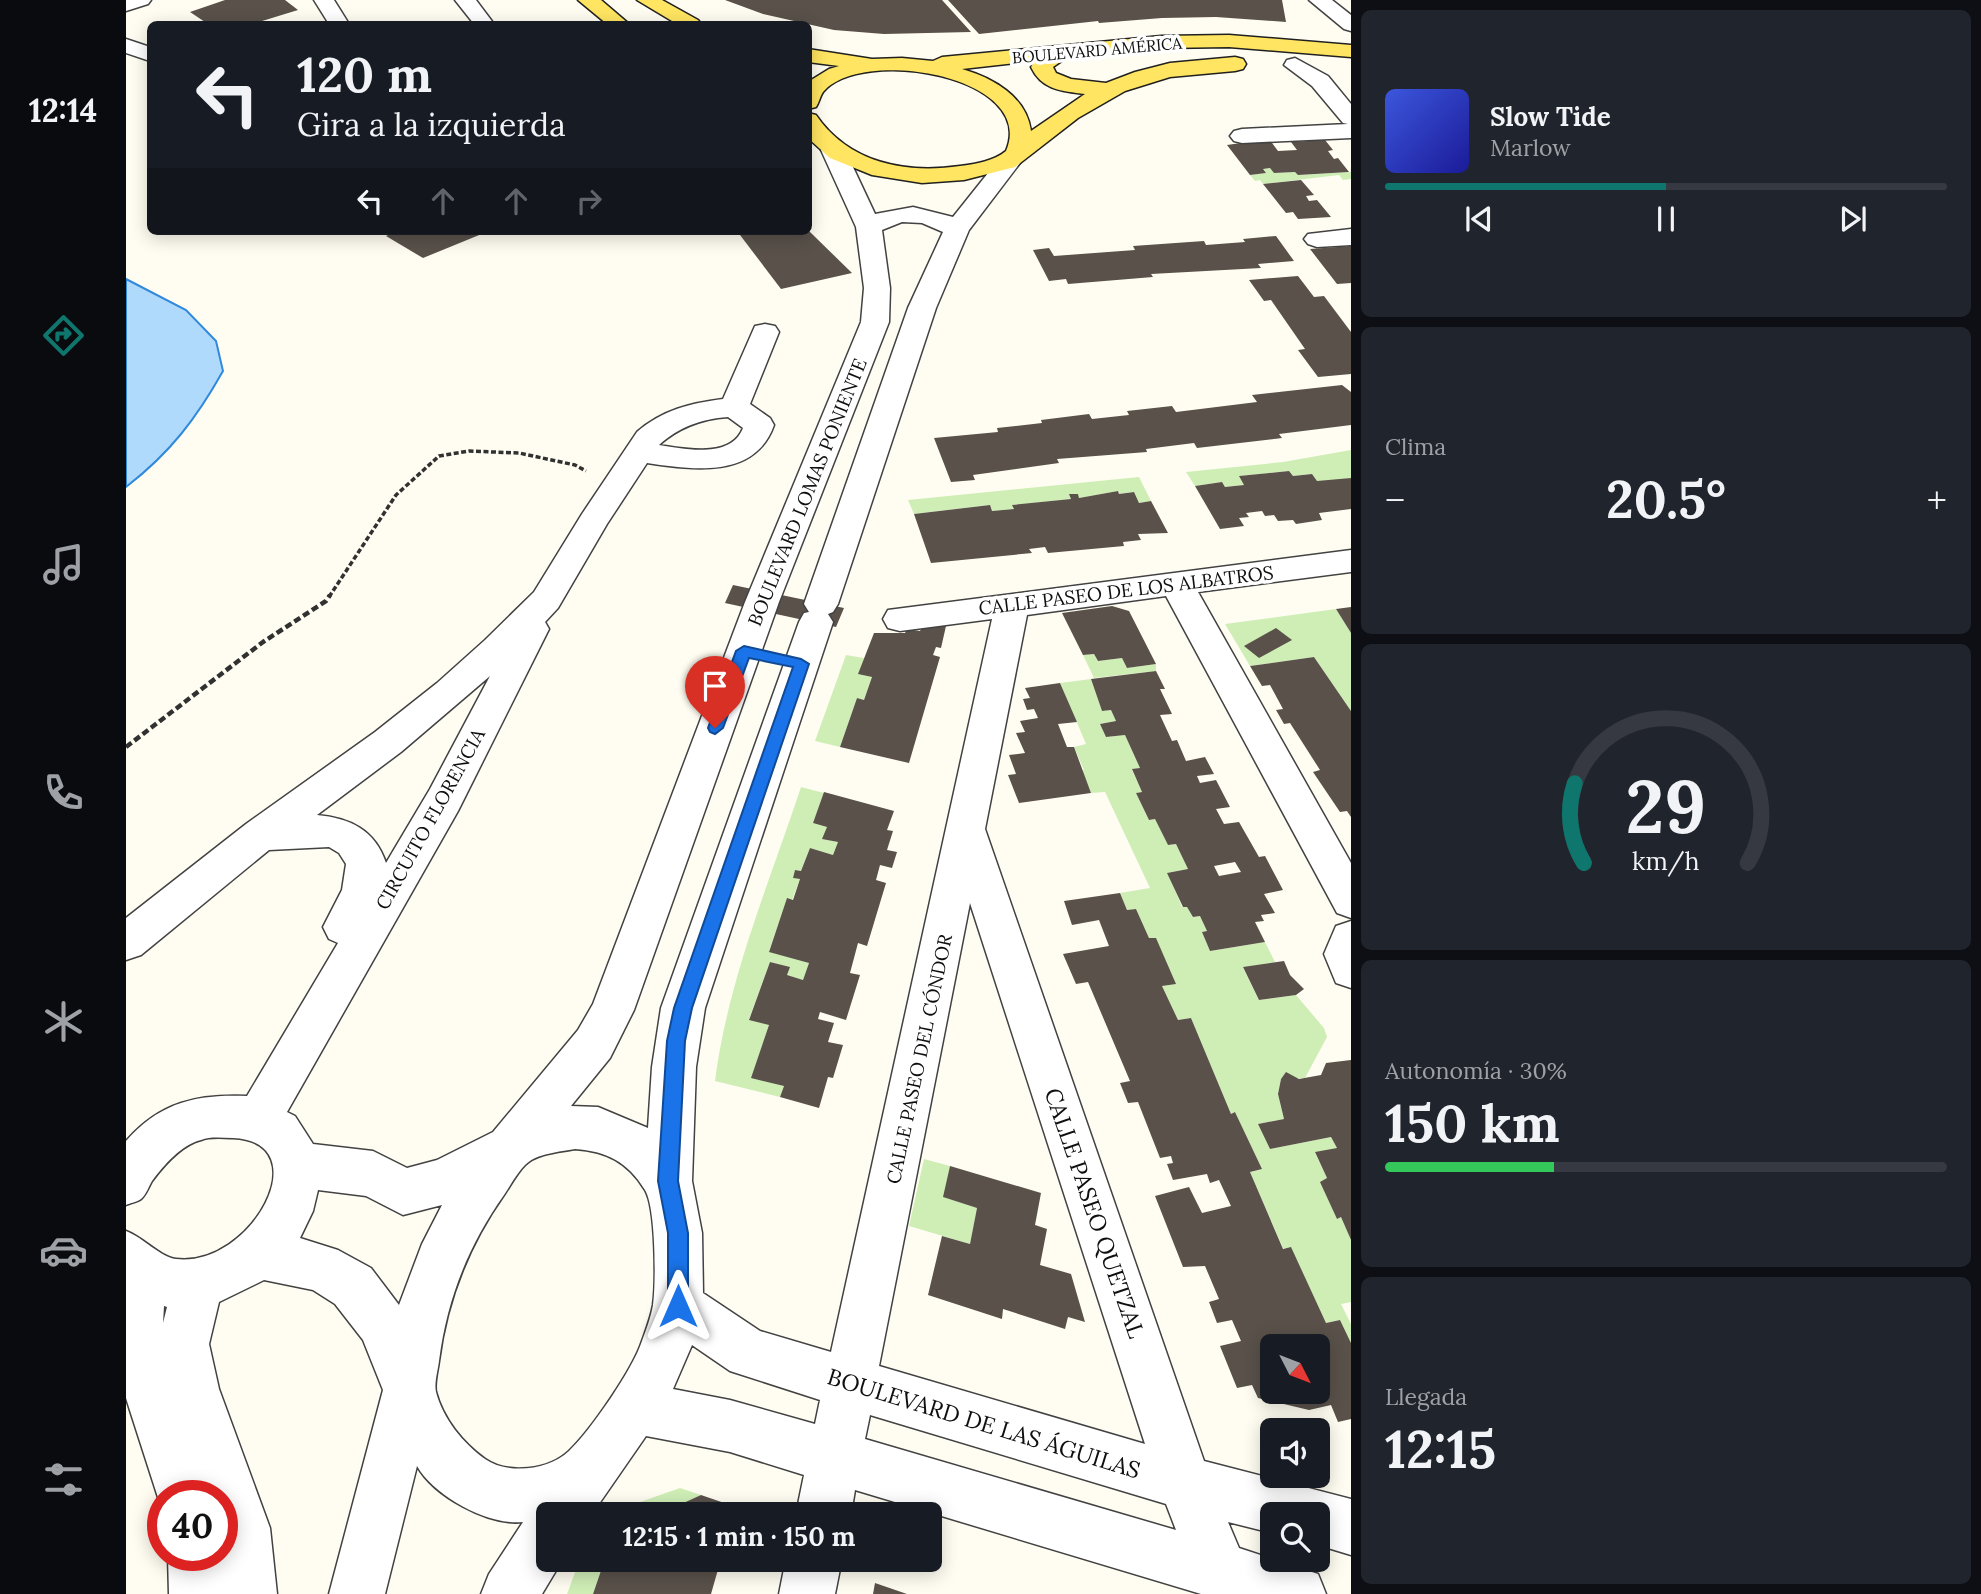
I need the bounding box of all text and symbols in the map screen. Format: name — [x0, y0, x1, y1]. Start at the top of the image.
street label: BOULEVARD AMÉRICA — [1011, 33, 1184, 67]
text: 120 m — [297, 43, 432, 105]
icon: left — [182, 49, 273, 140]
text: 12:14 — [29, 90, 97, 131]
text: Slow Tide — [1490, 100, 1611, 133]
text: Gira a la izquierda — [297, 104, 566, 145]
text: Marlow — [1490, 133, 1571, 162]
icon: left — [351, 182, 389, 220]
icon: ahead — [424, 182, 462, 220]
icon: ahead — [497, 182, 535, 220]
icon: right — [570, 182, 608, 220]
icon: previous — [1460, 200, 1498, 238]
icon: pause — [1647, 200, 1685, 238]
icon: next — [1834, 200, 1872, 238]
icon: directions — [39, 311, 88, 360]
street label: BOULEVARD LOMAS PONIENTE — [742, 355, 872, 629]
text: Clima — [1385, 432, 1446, 461]
text: 20.5° — [1606, 466, 1726, 532]
text: − — [1385, 476, 1405, 524]
text: + — [1927, 476, 1947, 524]
icon: music — [39, 540, 88, 589]
street label: CALLE PASEO DE LOS ALBATROS — [977, 560, 1275, 620]
pin — [685, 656, 745, 728]
icon: arrive — [696, 667, 734, 705]
street label: CIRCUITO FLORENCIA — [370, 723, 490, 914]
text: 29 — [1626, 760, 1706, 853]
icon: phone — [39, 768, 88, 817]
text: km/h — [1632, 845, 1700, 877]
street label: CALLE PASEO DEL CÓNDOR — [881, 932, 957, 1186]
icon: climate — [39, 997, 88, 1046]
text: Autonomía · 30% — [1385, 1056, 1567, 1085]
street label: CALLE PASEO QUETZAL — [1039, 1084, 1151, 1342]
text: 150 km — [1385, 1090, 1560, 1156]
icon: car — [39, 1226, 88, 1275]
position arrow — [641, 1269, 715, 1343]
north arrow — [1260, 1334, 1330, 1404]
map controls — [1260, 1334, 1330, 1572]
street label: BOULEVARD DE LAS ÁGUILAS — [824, 1362, 1144, 1484]
text: Llegada — [1385, 1382, 1467, 1411]
text: 12:15 — [1385, 1416, 1496, 1482]
button: sound — [1260, 1418, 1330, 1488]
icon: filters — [39, 1455, 88, 1504]
speed limit sign: 40 — [147, 1480, 238, 1571]
button: search — [1260, 1502, 1330, 1572]
text: 12:15 · 1 min · 150 m — [623, 1520, 855, 1553]

